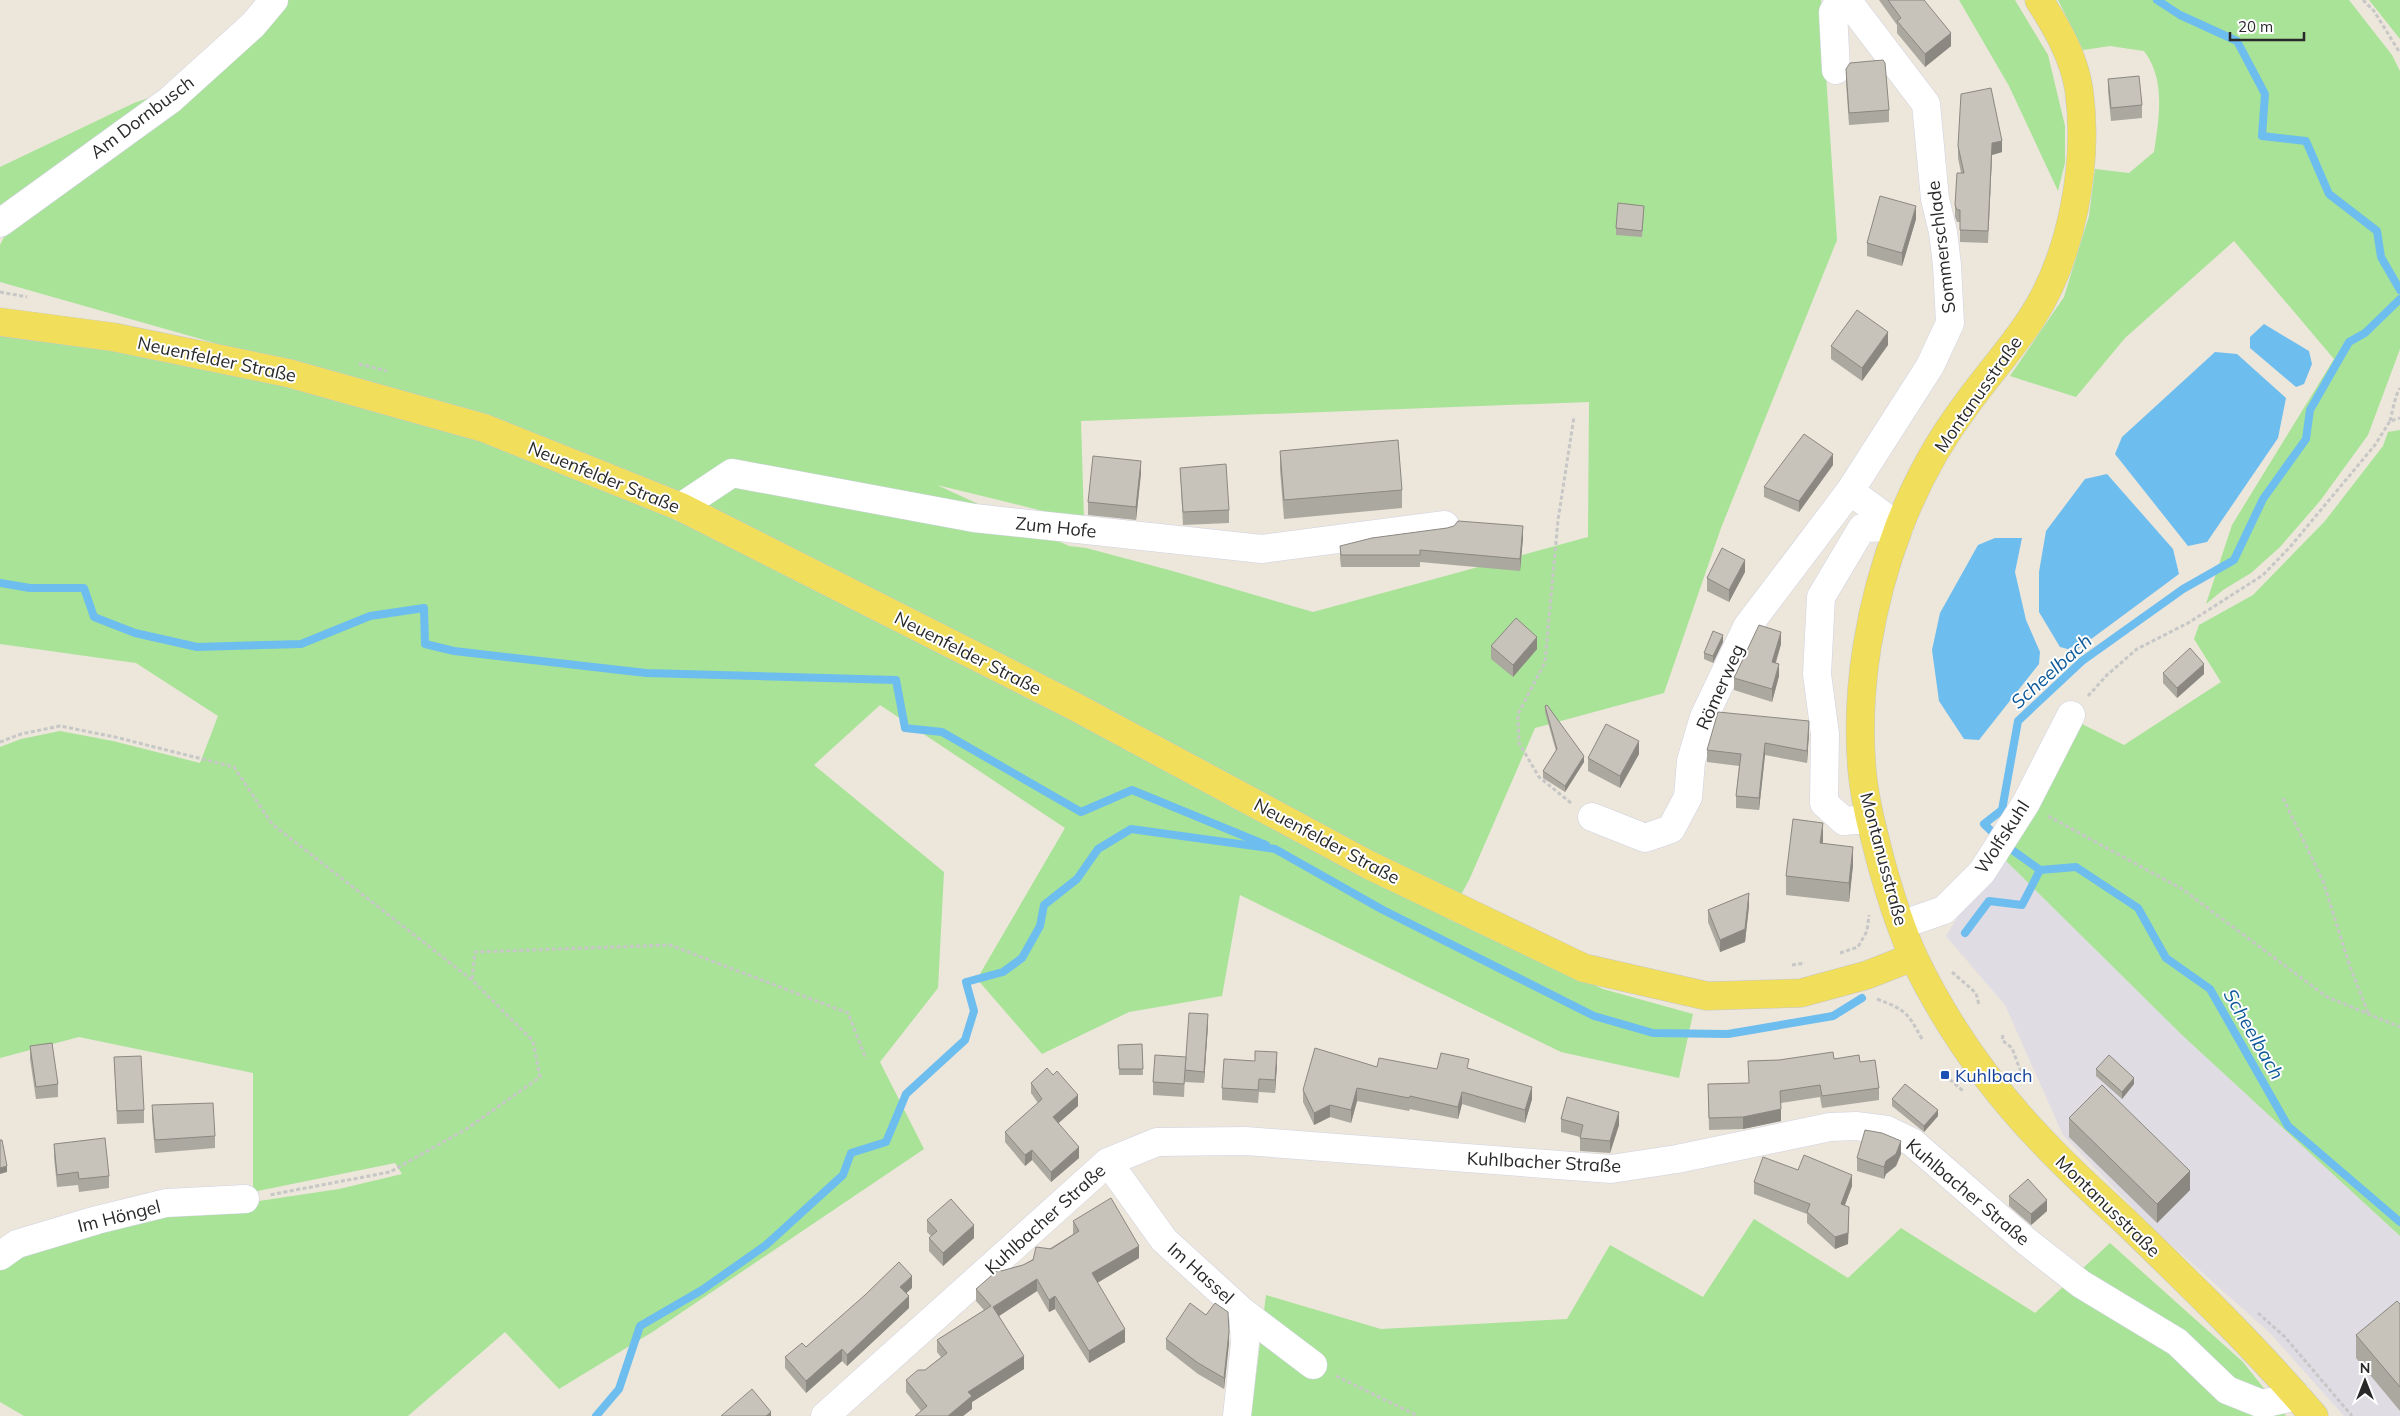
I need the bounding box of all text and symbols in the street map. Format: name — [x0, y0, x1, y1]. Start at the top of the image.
scale bar — [2230, 10, 2304, 42]
text: 20 m — [2238, 17, 2273, 36]
street label: Am Dornbusch — [86, 70, 198, 164]
street label: Sommerschlade — [1921, 179, 1961, 315]
street label: Neuenfelder Straße — [136, 331, 298, 387]
street label: Montanusstraße — [1929, 331, 2027, 457]
street label: Neuenfelder Straße — [525, 436, 683, 518]
street label: Zum Hofe — [1014, 511, 1098, 543]
street label: Neuenfelder Straße — [891, 606, 1045, 700]
water label: Scheelbach — [2005, 628, 2097, 714]
street label: Römerweg — [1691, 641, 1749, 733]
street label: Montanusstraße — [1855, 790, 1913, 928]
street label: Neuenfelder Straße — [1250, 793, 1404, 889]
street label: Wolfskuhl — [1970, 796, 2034, 878]
water label: Scheelbach — [2218, 984, 2290, 1084]
place label: Kuhlbach — [1955, 1064, 2033, 1087]
marker: Kuhlbach — [1939, 1069, 1951, 1081]
street label: Kuhlbacher Straße — [1901, 1134, 2035, 1250]
street label: Kuhlbacher Straße — [1466, 1146, 1622, 1178]
street label: Montanusstraße — [2051, 1150, 2165, 1262]
street label: Kuhlbacher Straße — [980, 1159, 1110, 1279]
street label: Im Höngel — [75, 1195, 163, 1237]
street label: Im Hassel — [1163, 1237, 1239, 1309]
north arrow — [2340, 1356, 2390, 1406]
text: N — [2360, 1359, 2370, 1377]

